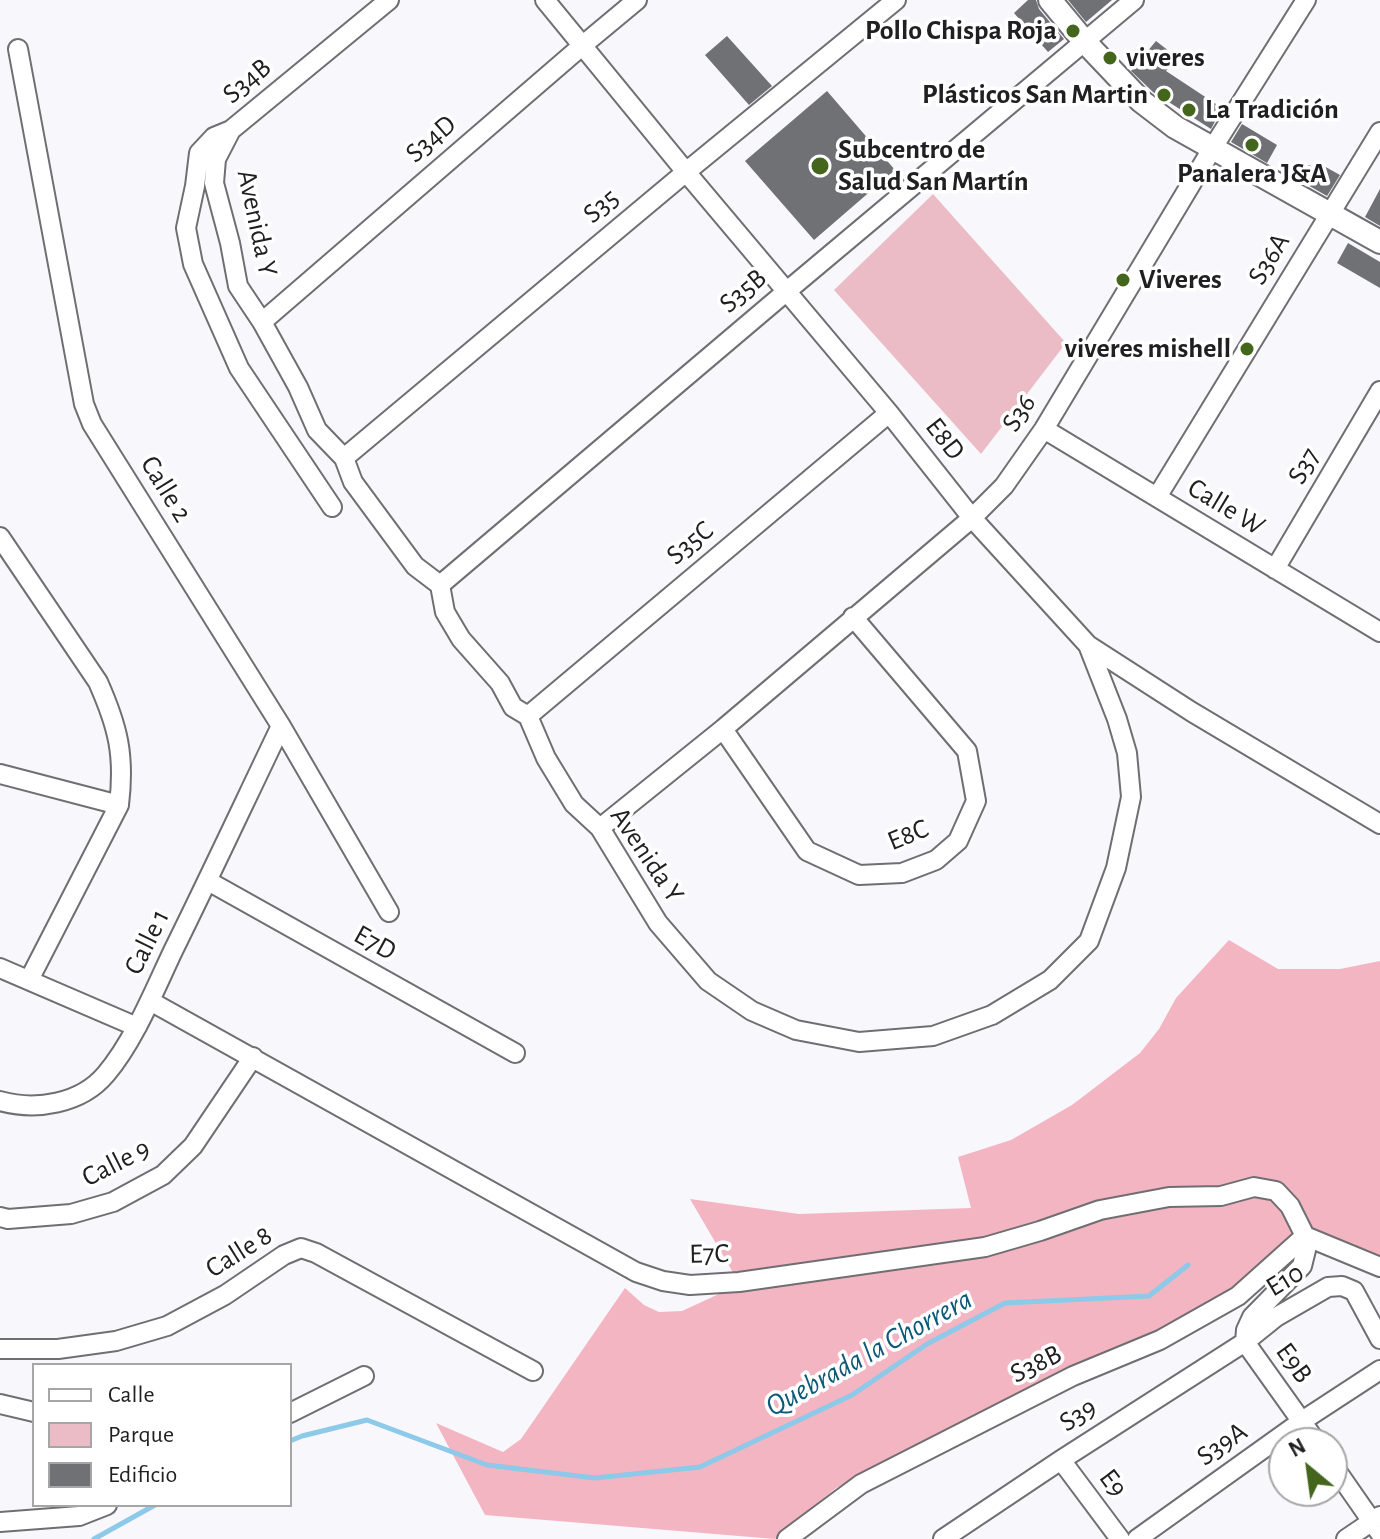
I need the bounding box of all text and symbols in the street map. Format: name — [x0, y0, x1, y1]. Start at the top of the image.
place label: Pollo Chispa Roja — [865, 14, 1057, 48]
marker: Pollo Chispa Roja — [1064, 22, 1082, 40]
place label: viveres — [1126, 41, 1205, 75]
marker: viveres — [1101, 49, 1119, 67]
street label: S34B — [216, 51, 278, 111]
place label: Plásticos San Martin — [922, 78, 1148, 112]
marker: Plásticos San Martin — [1155, 86, 1173, 104]
place label: La Tradición — [1205, 93, 1339, 127]
marker: La Tradición — [1180, 101, 1198, 119]
street label: S34D — [399, 108, 463, 170]
place label: Subcentro de Salud San Martín — [838, 133, 1029, 199]
marker: Panalera J&A — [1243, 136, 1261, 154]
marker: Subcentro de Salud San Martín — [809, 155, 831, 177]
place label: Panalera J&A — [1177, 157, 1327, 191]
street label: Avenida Y — [229, 167, 285, 279]
street label: S35 — [576, 181, 626, 231]
street label: S36A — [1241, 227, 1297, 291]
street label: S35B — [712, 262, 774, 320]
place label: Viveres — [1139, 263, 1222, 297]
marker: Viveres — [1114, 271, 1132, 289]
place label: viveres mishell — [1065, 332, 1231, 366]
marker: viveres mishell — [1238, 340, 1256, 358]
street label: S36 — [995, 388, 1043, 438]
street label: E8D — [918, 411, 972, 467]
street label: S37 — [1280, 442, 1328, 490]
street label: Calle 2 — [133, 450, 199, 528]
street label: Calle W — [1181, 471, 1271, 543]
street label: S35C — [660, 514, 720, 572]
street label: Avenida Y — [603, 801, 691, 909]
street label: E8C — [883, 812, 933, 858]
street label: Calle 1 — [117, 904, 177, 980]
street label: E7D — [348, 918, 402, 968]
street label: Calle 9 — [76, 1132, 156, 1194]
street label: Calle 8 — [200, 1219, 278, 1285]
street label: E7C — [689, 1237, 729, 1271]
street label: E10 — [1260, 1256, 1310, 1304]
water label: Quebrada la Chorrera — [759, 1281, 979, 1425]
street label: E9B — [1268, 1336, 1320, 1390]
street label: S38B — [1005, 1337, 1067, 1391]
legend — [32, 1363, 292, 1507]
text: Calle — [108, 1383, 155, 1407]
street label: S39 — [1053, 1391, 1103, 1439]
street label: S39A — [1190, 1415, 1254, 1473]
text: Parque — [108, 1423, 174, 1447]
north arrow — [1268, 1427, 1348, 1507]
text: N — [1285, 1434, 1309, 1461]
street label: E9 — [1092, 1462, 1134, 1504]
text: Edificio — [108, 1463, 177, 1487]

